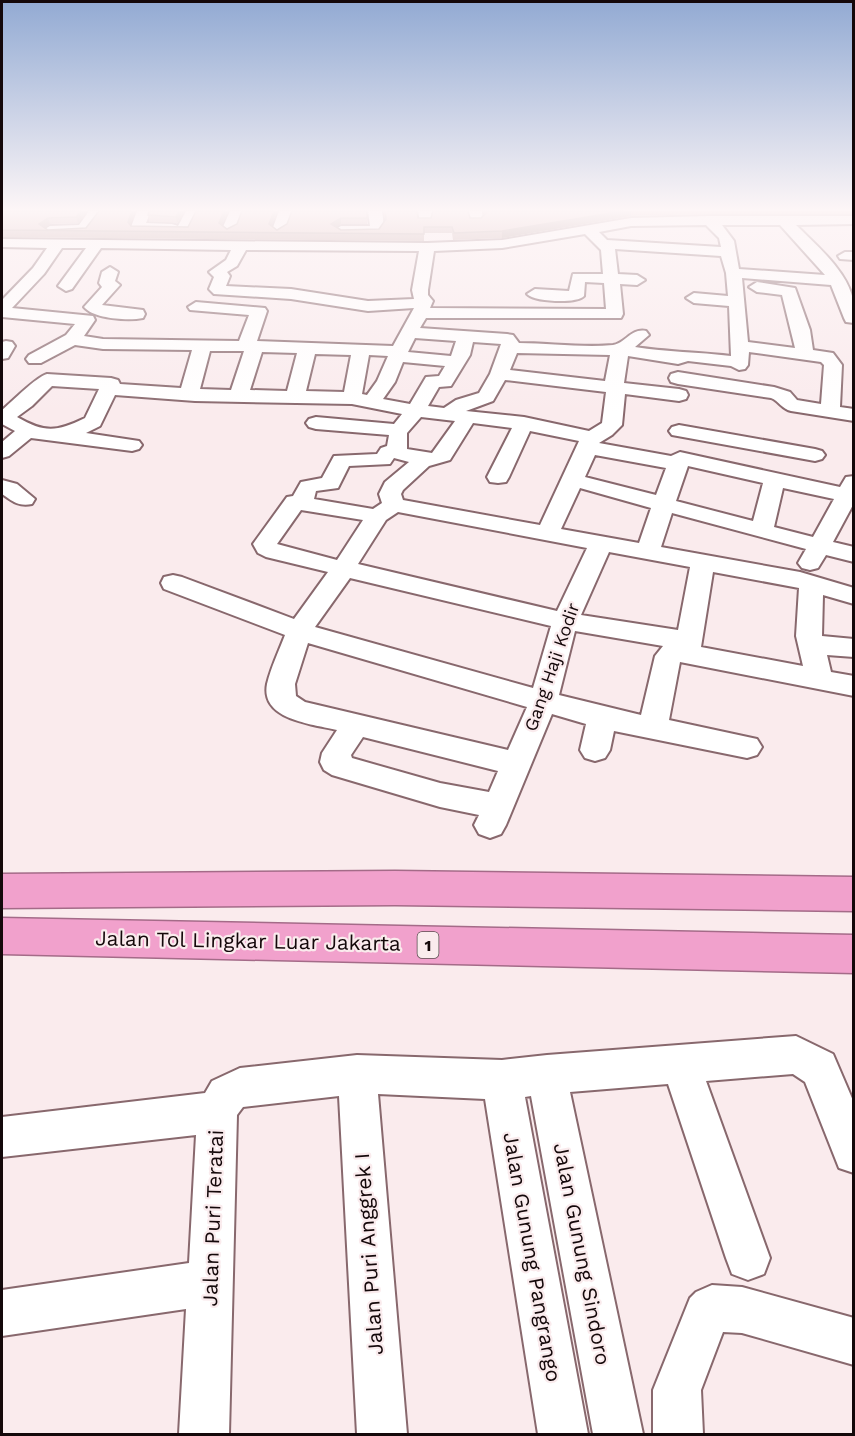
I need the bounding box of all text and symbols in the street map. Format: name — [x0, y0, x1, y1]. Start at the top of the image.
street label: Gang Haji Kodir — [520, 600, 583, 734]
street label: Jalan Tol Lingkar Luar Jakarta — [95, 925, 401, 956]
road number: 1 — [418, 932, 438, 958]
street label: Jalan Puri Teratai — [197, 1129, 228, 1307]
street label: Jalan Gunung Pangrango — [498, 1130, 567, 1384]
street label: Jalan Gunung Sindoro — [549, 1141, 616, 1367]
street label: Jalan Puri Anggrek I — [349, 1152, 388, 1356]

